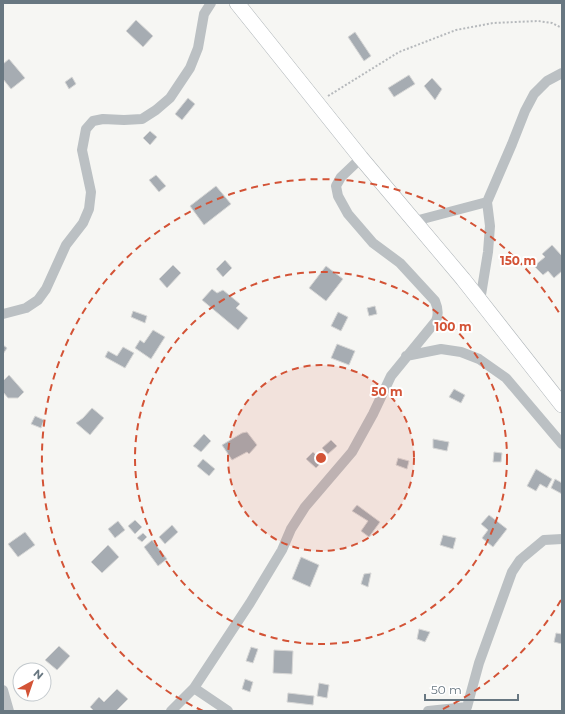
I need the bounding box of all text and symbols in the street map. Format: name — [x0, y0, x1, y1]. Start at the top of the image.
text: 150 m — [500, 253, 536, 268]
text: 100 m — [435, 319, 471, 334]
text: 50 m — [371, 384, 403, 399]
centre of rings — [314, 451, 328, 465]
north arrow — [12, 662, 52, 702]
text: N — [31, 666, 46, 683]
scale bar — [425, 676, 518, 702]
text: 50 m — [431, 682, 462, 697]

